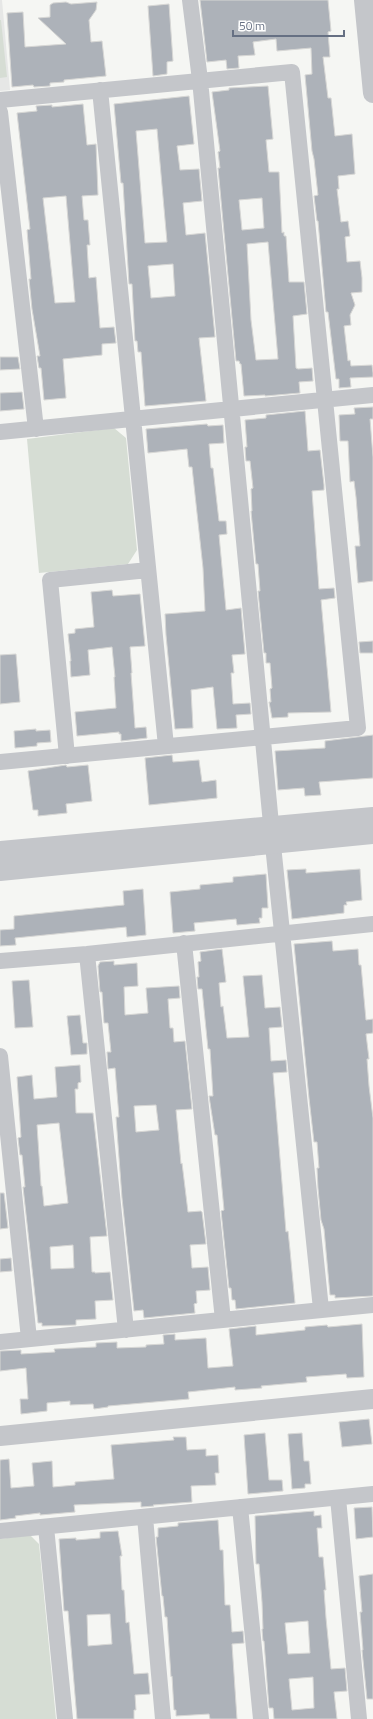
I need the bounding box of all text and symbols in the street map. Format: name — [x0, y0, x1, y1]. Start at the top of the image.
scale bar — [233, 12, 344, 38]
text: 50 m — [239, 16, 265, 35]

